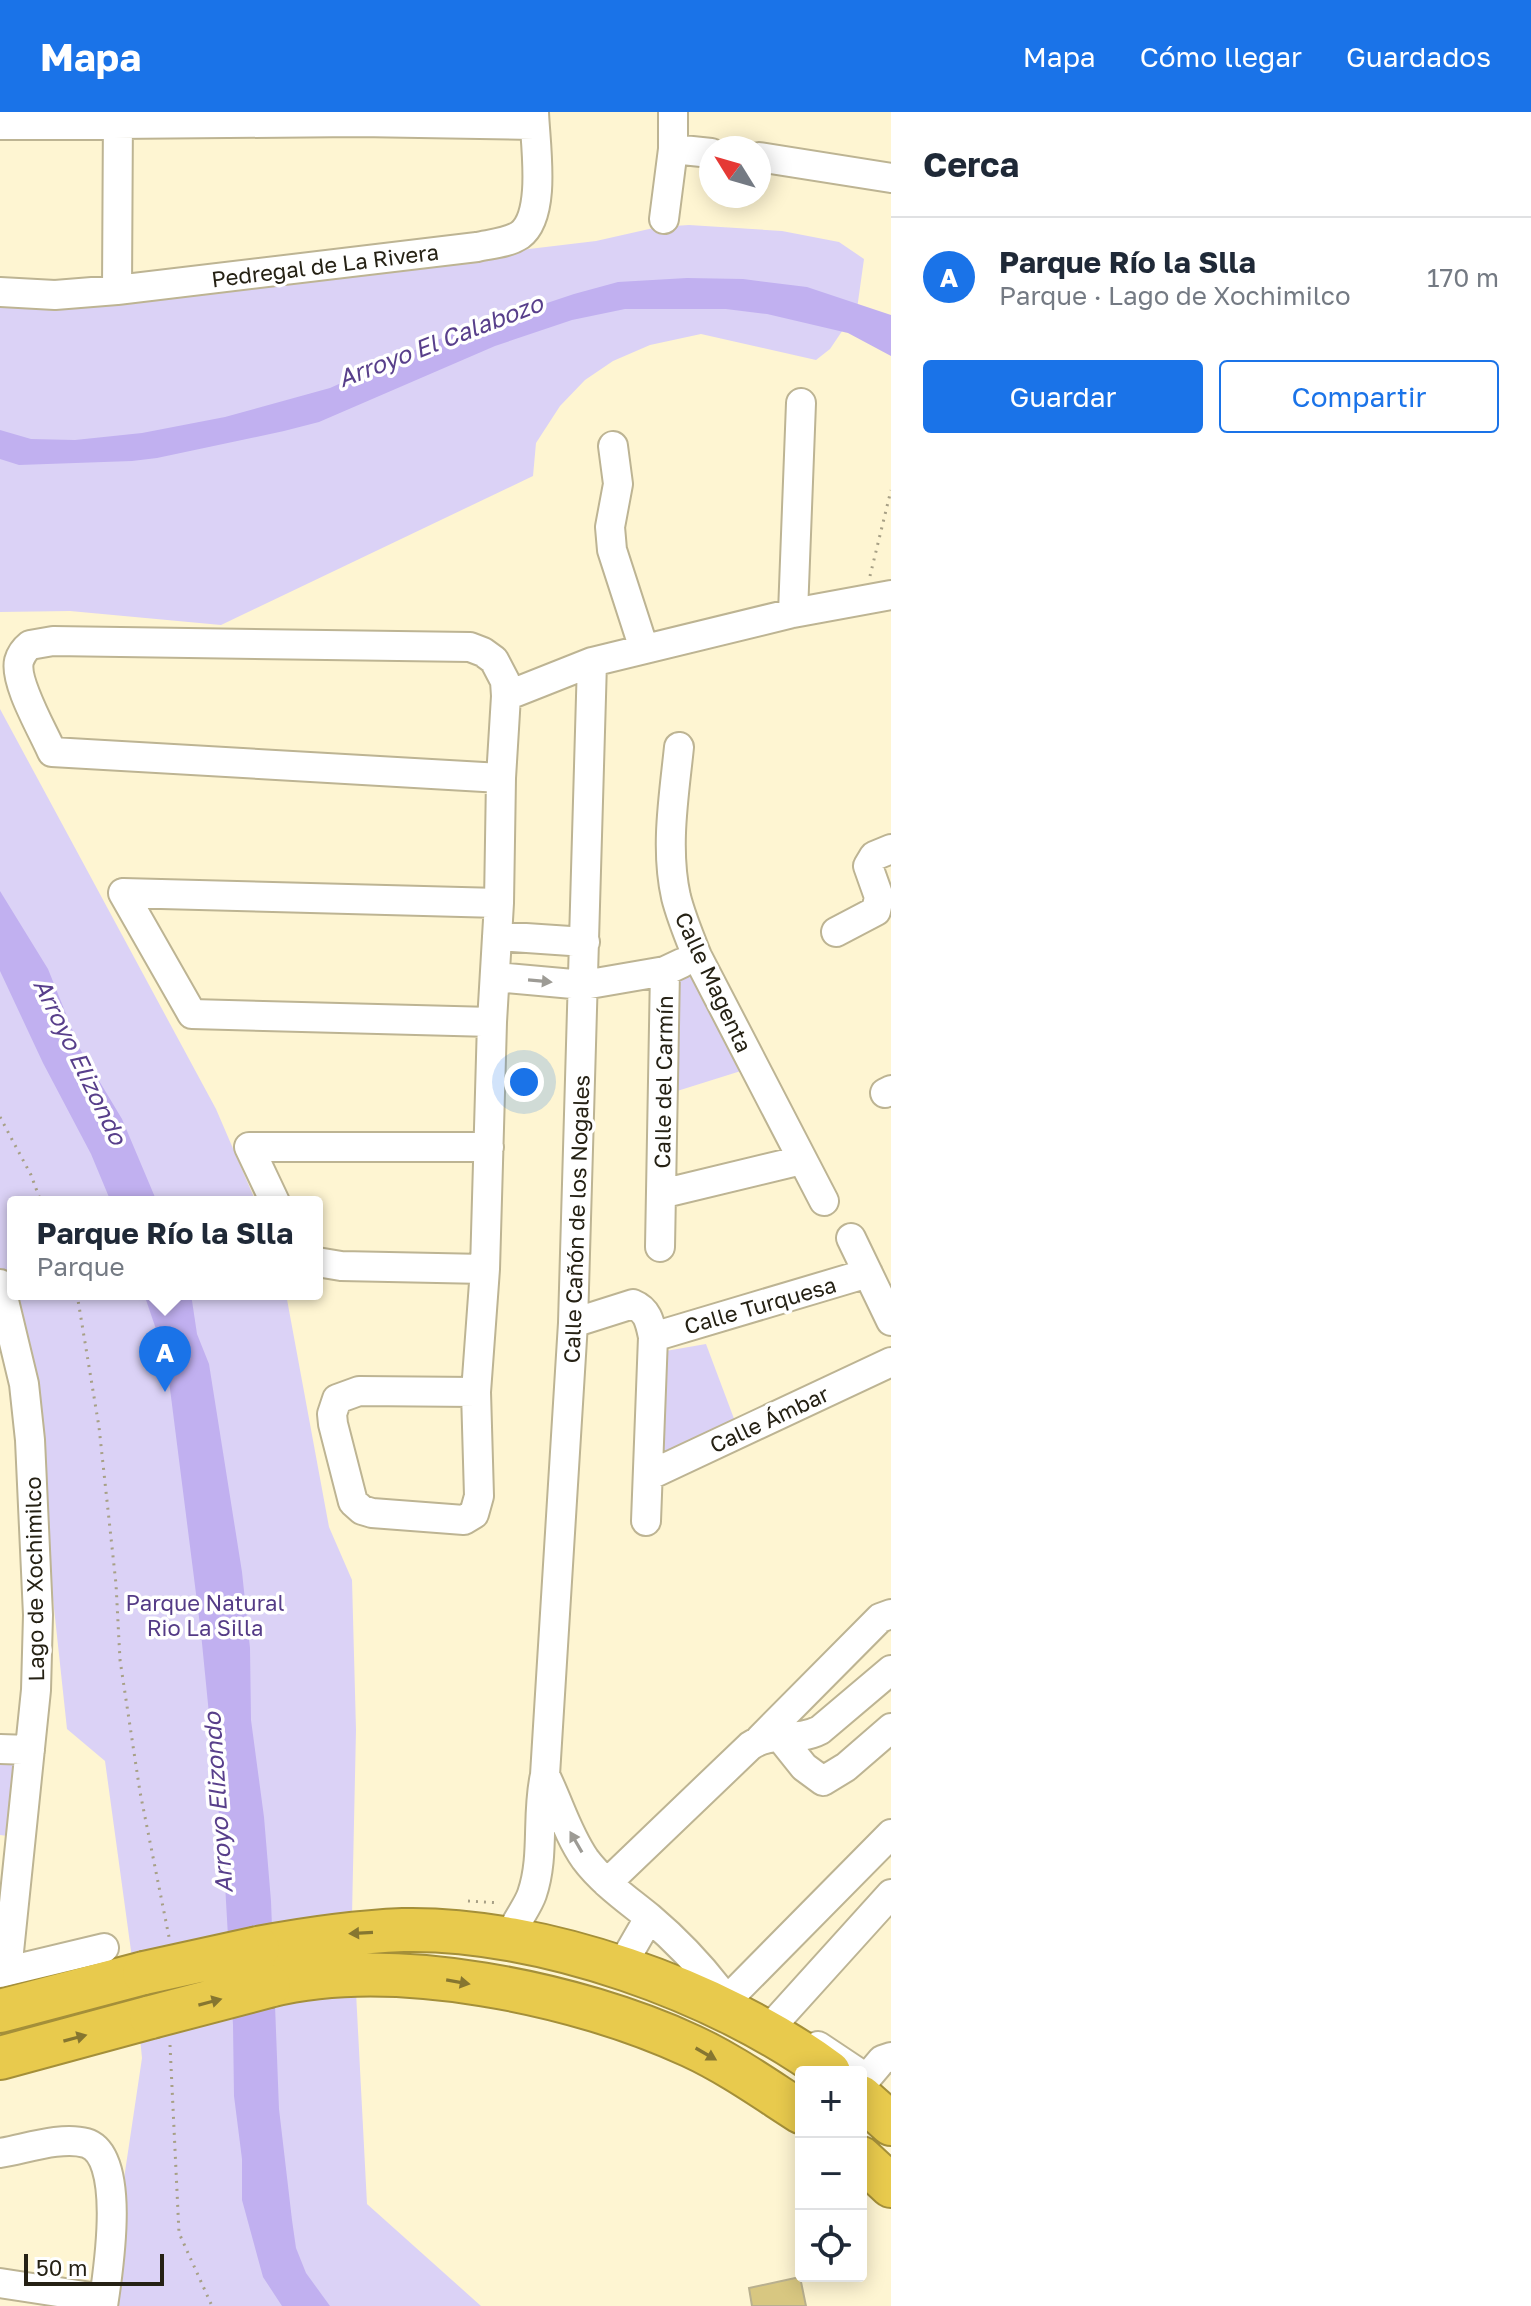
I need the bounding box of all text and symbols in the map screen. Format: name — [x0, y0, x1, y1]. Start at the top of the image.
text: Mapa — [40, 34, 141, 79]
text: Mapa — [1023, 40, 1096, 73]
text: Cómo llegar — [1140, 40, 1302, 73]
text: Guardados — [1346, 40, 1491, 73]
north arrow — [699, 136, 771, 208]
text: Cerca — [923, 144, 1019, 184]
street label: Pedregal de La Rivera — [210, 238, 440, 292]
text: Parque Río la Slla — [999, 244, 1256, 280]
text: A — [940, 262, 958, 293]
text: 170 m — [1427, 262, 1499, 293]
text: Parque · Lago de Xochimilco — [999, 280, 1351, 311]
water label: Arroyo El Calabozo — [333, 287, 548, 393]
button: Guardar — [923, 360, 1203, 433]
button: Compartir — [1219, 360, 1499, 433]
street label: Calle Magenta — [670, 908, 758, 1056]
water label: Arroyo Elizondo — [27, 973, 134, 1151]
one-way arrow — [528, 975, 553, 988]
street label: Calle del Carmín — [648, 995, 678, 1169]
your location — [504, 1062, 544, 1102]
street label: Calle Cañón de los Nogales — [557, 1074, 595, 1364]
popup — [7, 1196, 323, 1300]
text: Parque Río la Slla — [37, 1215, 293, 1251]
text: Parque — [37, 1251, 125, 1282]
street label: Calle Turquesa — [681, 1270, 839, 1340]
pin: A — [139, 1326, 191, 1392]
street label: Calle Ámbar — [705, 1379, 833, 1458]
street label: Lago de Xochimilco — [19, 1476, 49, 1682]
park label: Parque Natural Rio La Silla — [126, 1589, 284, 1641]
water label: Arroyo Elizondo — [196, 1710, 239, 1894]
one-way arrow — [569, 1831, 583, 1853]
one-way arrow — [348, 1926, 373, 1939]
one-way arrow — [446, 1976, 471, 1988]
one-way arrow — [198, 1995, 223, 2007]
one-way arrow — [63, 2031, 88, 2043]
one-way arrow — [695, 2047, 717, 2061]
map controls — [795, 2066, 867, 2282]
button: + — [795, 2066, 867, 2138]
button: − — [795, 2138, 867, 2210]
button: locate — [795, 2210, 867, 2282]
scale bar — [24, 2250, 164, 2286]
text: 50 m — [36, 2254, 87, 2281]

